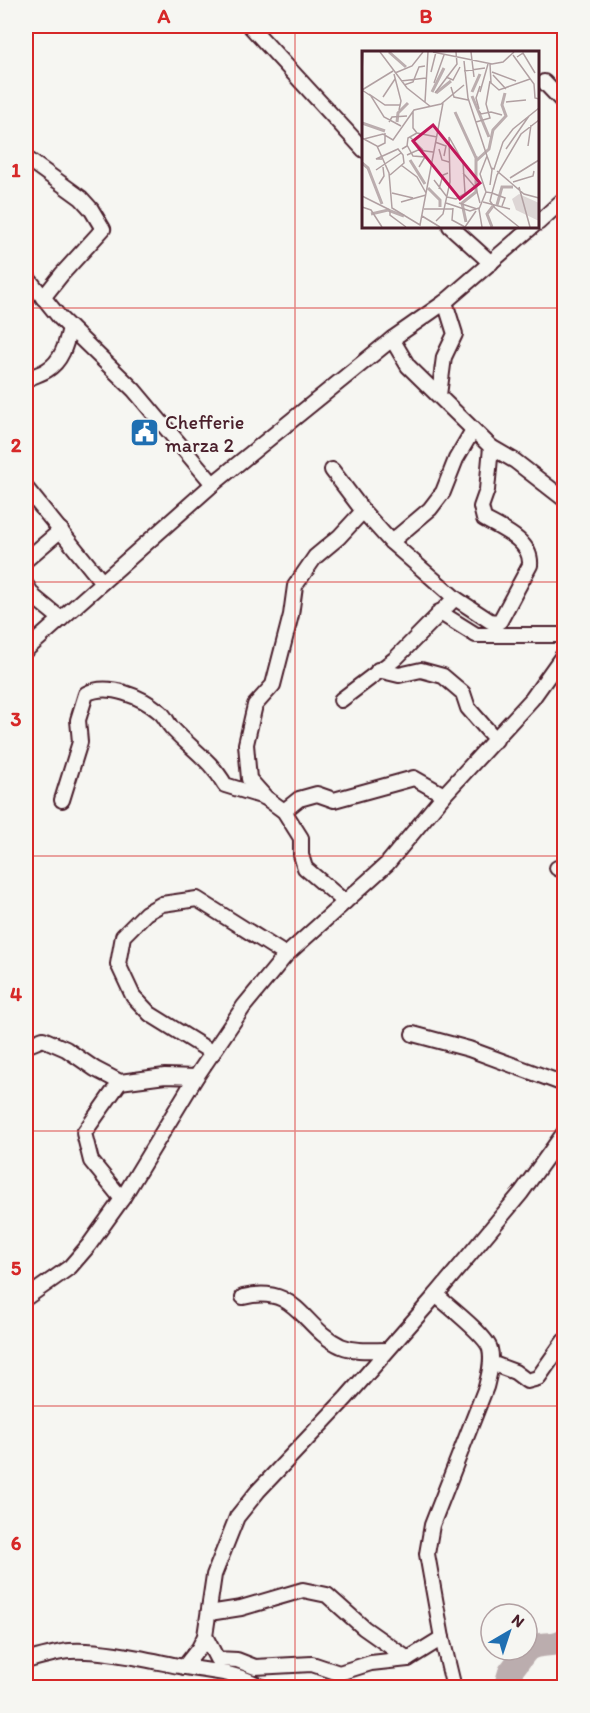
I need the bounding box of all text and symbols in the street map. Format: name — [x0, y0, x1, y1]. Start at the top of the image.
text: A — [157, 4, 171, 28]
text: B — [420, 4, 433, 28]
inset map — [362, 51, 539, 228]
text: 1 — [11, 158, 21, 182]
place label: Chefferie marza 2 — [165, 410, 244, 457]
public building icon: Chefferie marza 2 — [128, 417, 160, 449]
text: 2 — [11, 433, 22, 457]
text: 3 — [11, 707, 22, 731]
text: 4 — [10, 982, 22, 1006]
text: 5 — [11, 1256, 22, 1280]
text: 6 — [11, 1531, 22, 1555]
north arrow — [479, 1602, 539, 1662]
text: N — [508, 1610, 528, 1632]

